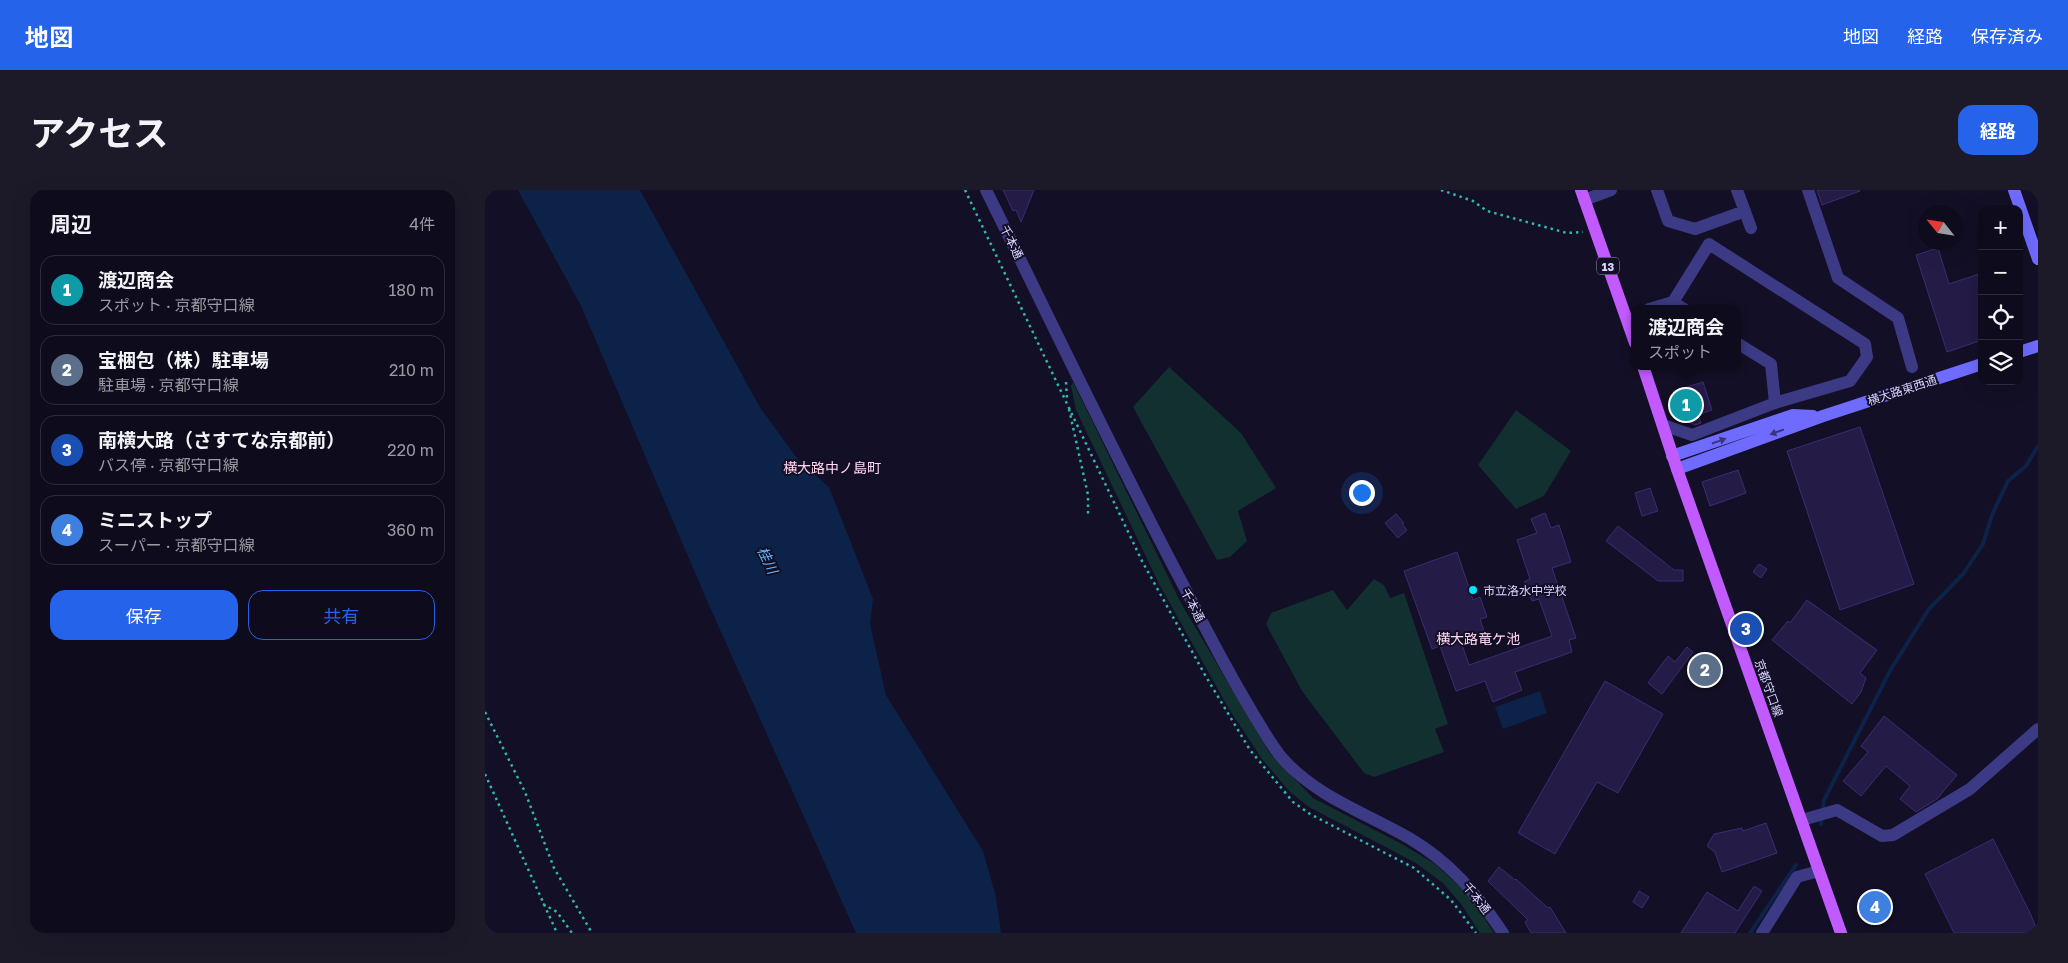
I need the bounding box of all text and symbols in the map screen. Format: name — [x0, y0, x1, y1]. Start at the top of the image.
text: 地図 — [25, 22, 73, 51]
text: 地図 — [1843, 25, 1879, 47]
text: 経路 — [1907, 25, 1943, 47]
text: 保存済み — [1971, 25, 2043, 47]
button: 経路 — [1958, 105, 2038, 155]
text: アクセス — [30, 112, 168, 154]
north arrow — [1918, 205, 1963, 250]
map controls — [1978, 205, 2023, 385]
button: + — [1978, 205, 2023, 250]
text: 周辺 — [50, 211, 92, 237]
text: 4件 — [409, 214, 435, 234]
street label: 千本通 — [997, 223, 1027, 261]
button: − — [1978, 250, 2023, 295]
road number: 13 — [1597, 258, 1619, 274]
text: 渡辺商会 — [98, 268, 174, 291]
text: 1 — [63, 280, 71, 300]
text: 180 m — [388, 280, 434, 300]
text: スポット · 京都守口線 — [98, 295, 255, 315]
button: locate — [1978, 295, 2023, 340]
popup — [1631, 305, 1741, 370]
text: 渡辺商会 — [1648, 315, 1724, 338]
button: layers — [1978, 340, 2023, 385]
text: スポット — [1648, 342, 1712, 362]
text: 宝梱包（株）駐車場 — [98, 348, 269, 371]
text: 2 — [62, 360, 72, 380]
text: 210 m — [389, 360, 434, 380]
street label: 横大路東西通 — [1865, 372, 1939, 408]
text: 駐車場 · 京都守口線 — [98, 375, 239, 395]
pin: 1 — [1670, 386, 1702, 424]
text: 南横大路（さすてな京都前） — [98, 428, 345, 451]
one-way arrow — [1769, 428, 1784, 436]
one-way arrow — [1711, 437, 1726, 444]
text: 3 — [62, 440, 72, 460]
text: 220 m — [387, 440, 434, 460]
text: バス停 · 京都守口線 — [98, 455, 239, 475]
district label: 横大路中ノ島町 — [783, 459, 881, 476]
your location — [1349, 480, 1375, 506]
text: ミニストップ — [98, 508, 212, 531]
text: 4 — [62, 520, 72, 540]
text: 360 m — [387, 520, 434, 540]
text: スーパー · 京都守口線 — [98, 535, 255, 555]
water label: 桂川 — [754, 544, 783, 578]
place label: 市立洛水中学校 — [1483, 583, 1567, 598]
marker: 市立洛水中学校 — [1467, 584, 1479, 596]
street label: 千本通 — [1178, 586, 1208, 624]
button: 保存 — [50, 590, 238, 640]
button: 共有 — [248, 590, 435, 640]
pin: 3 — [1730, 610, 1762, 648]
district label: 横大路竜ケ池 — [1436, 630, 1520, 647]
pin: 2 — [1689, 651, 1721, 689]
street label: 京都守口線 — [1752, 657, 1786, 719]
street label: 千本通 — [1460, 879, 1494, 917]
pin: 4 — [1859, 888, 1891, 926]

